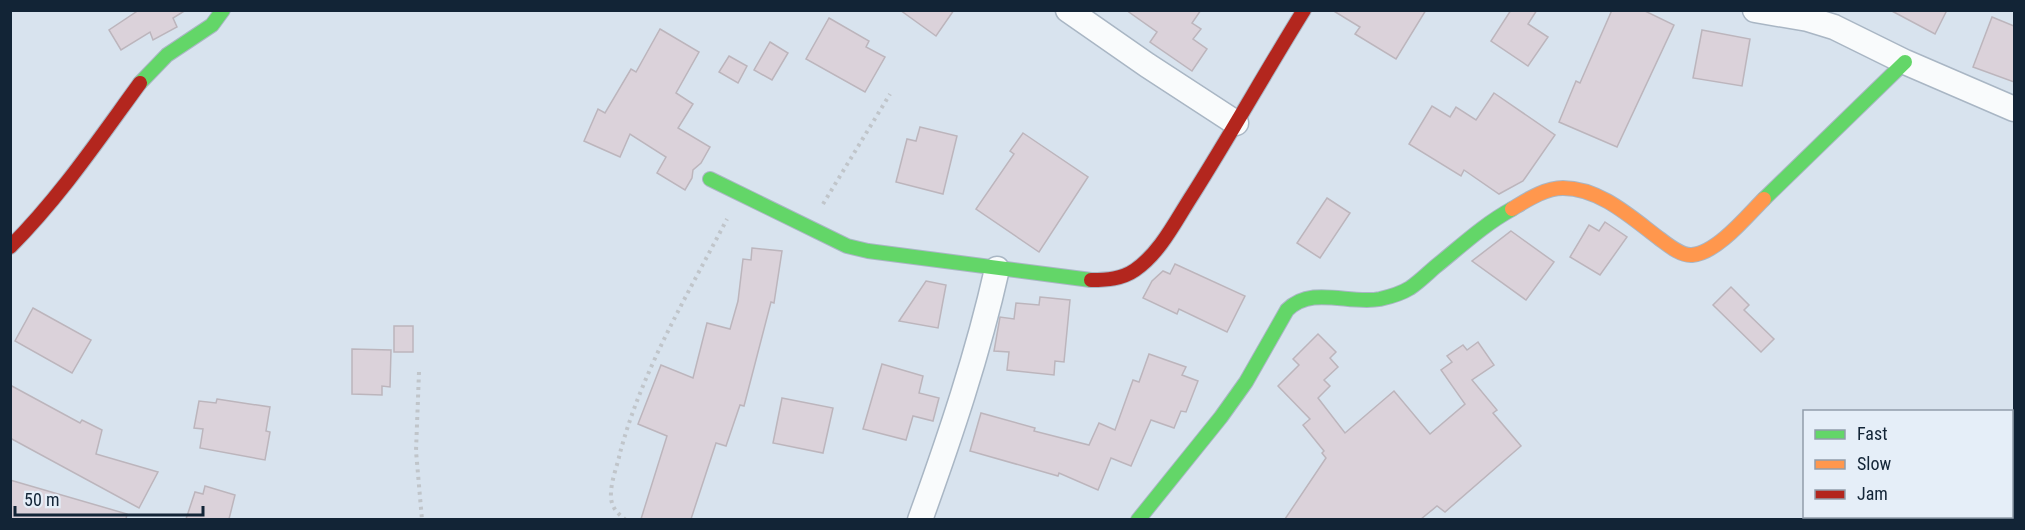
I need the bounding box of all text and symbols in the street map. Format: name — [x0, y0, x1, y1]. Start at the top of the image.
legend — [1803, 410, 2013, 518]
text: Fast — [1857, 423, 1888, 444]
text: Slow — [1857, 453, 1892, 474]
scale bar — [15, 479, 202, 517]
text: Jam — [1857, 483, 1888, 504]
text: 50 m — [24, 489, 59, 510]

